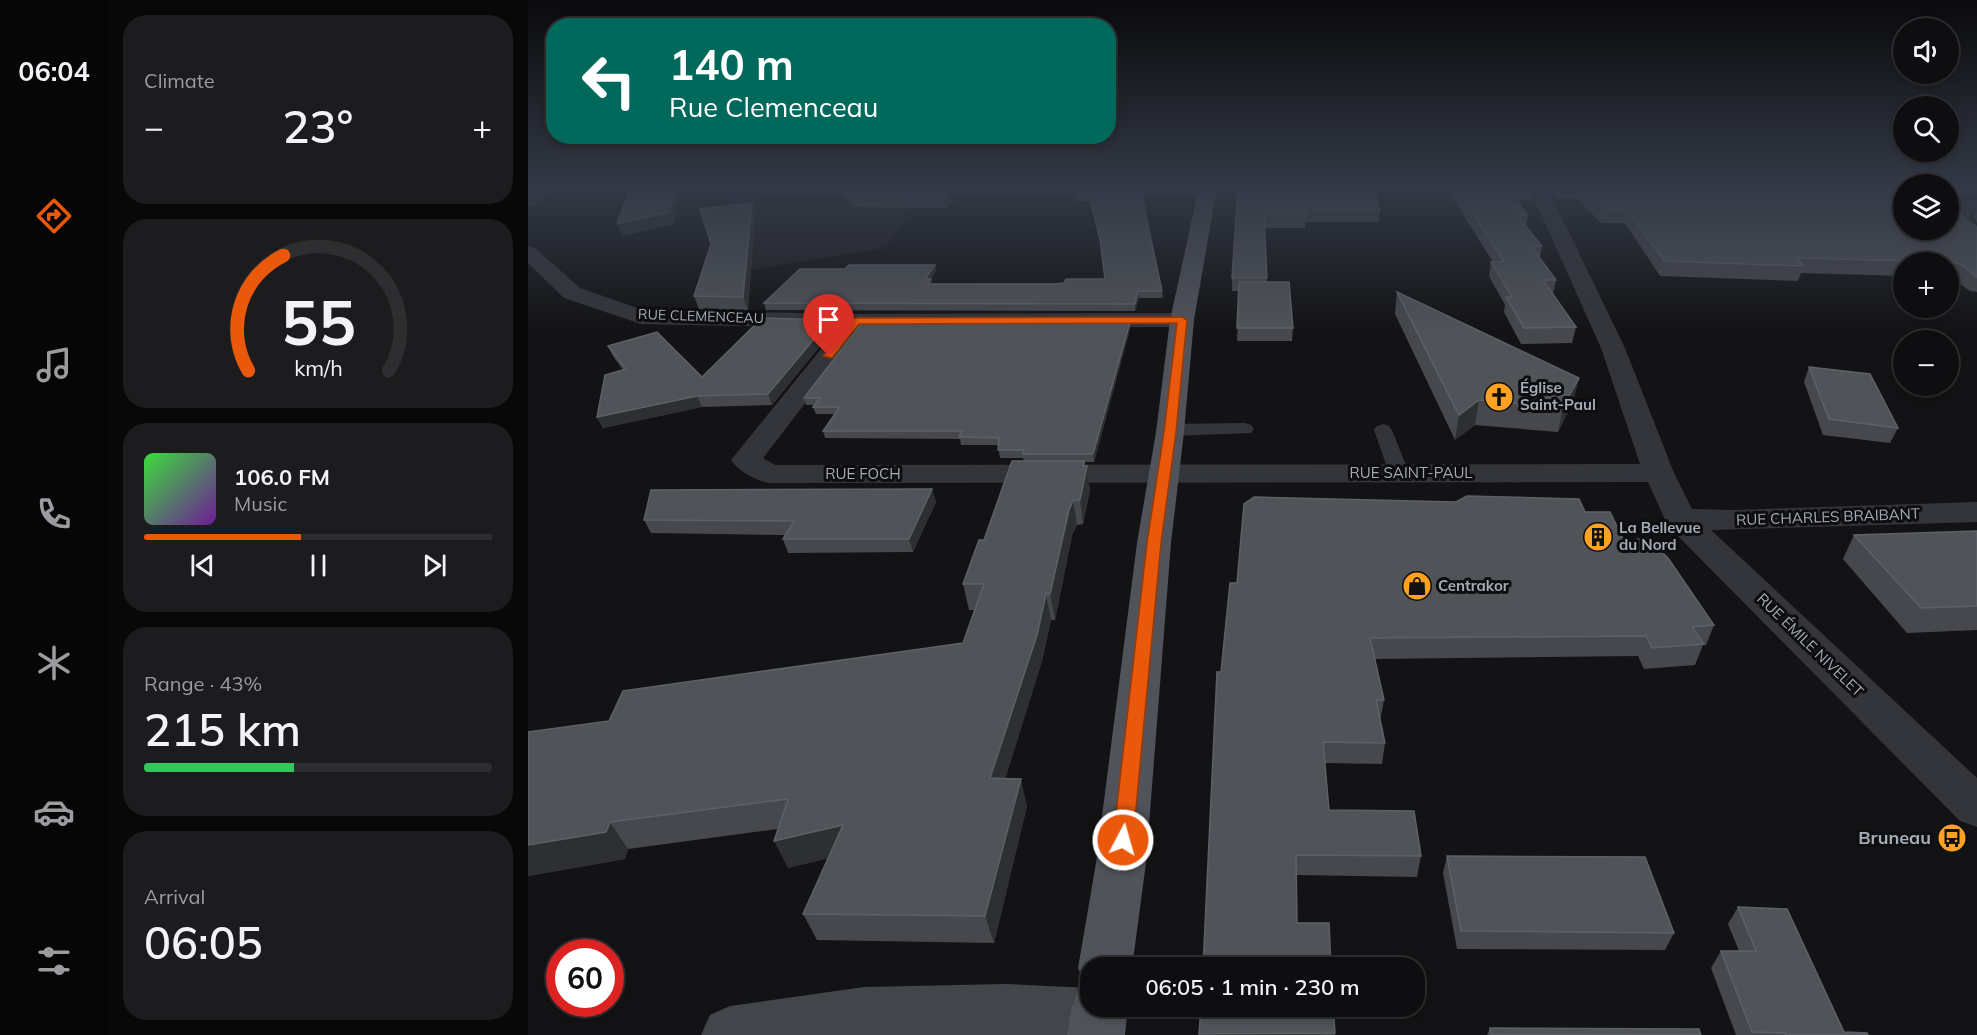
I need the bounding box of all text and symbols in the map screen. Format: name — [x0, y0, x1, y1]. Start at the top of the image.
map controls — [1893, 18, 1959, 396]
button: sound — [1893, 18, 1959, 84]
text: 140 m — [669, 38, 794, 91]
icon: left — [570, 42, 648, 120]
text: 06:04 — [18, 54, 90, 88]
text: Climate — [144, 68, 215, 93]
text: Rue Clemenceau — [669, 90, 878, 124]
button: search — [1893, 96, 1959, 162]
text: 23° — [283, 98, 353, 154]
text: − — [144, 106, 164, 147]
text: + — [472, 106, 492, 147]
button: layers — [1893, 174, 1959, 240]
icon: directions — [33, 195, 75, 237]
button: + — [1893, 252, 1959, 318]
text: 55 — [281, 282, 355, 361]
pin — [803, 294, 854, 356]
icon: arrive — [812, 303, 845, 336]
street label: RUE CLEMENCEAU — [638, 305, 764, 327]
button: − — [1893, 330, 1959, 396]
icon: music — [33, 344, 75, 386]
text: km/h — [294, 354, 342, 381]
place label: Église Saint-Paul — [1520, 378, 1596, 414]
church icon: Église Saint-Paul — [1483, 381, 1515, 413]
text: 106.0 FM — [234, 463, 330, 491]
street label: RUE SAINT-PAUL — [1349, 463, 1473, 482]
street label: RUE FOCH — [825, 464, 901, 483]
text: Music — [234, 491, 287, 516]
icon: phone — [33, 493, 75, 535]
street label: RUE CHARLES BRAIBANT — [1736, 504, 1920, 529]
place label: La Bellevue du Nord — [1619, 518, 1701, 554]
building icon: La Bellevue du Nord — [1582, 521, 1614, 553]
icon: previous — [186, 549, 219, 582]
icon: pause — [302, 549, 335, 582]
icon: next — [418, 549, 451, 582]
shop icon: Centrakor — [1401, 570, 1433, 602]
place label: Centrakor — [1438, 576, 1509, 595]
street label: RUE ÉMILE NIVELET — [1753, 589, 1868, 700]
icon: climate — [33, 642, 75, 684]
text: Range · 43% — [144, 671, 262, 696]
text: 215 km — [144, 701, 301, 757]
icon: car — [33, 791, 75, 833]
position arrow — [1091, 808, 1155, 872]
bus stop icon: Bruneau — [1936, 822, 1968, 854]
place label: Bruneau — [1858, 826, 1931, 849]
text: Arrival — [144, 884, 205, 909]
text: 06:05 — [144, 914, 263, 970]
speed limit sign: 60 — [546, 939, 624, 1017]
icon: filters — [33, 940, 75, 982]
text: 06:05 · 1 min · 230 m — [1145, 973, 1360, 1001]

